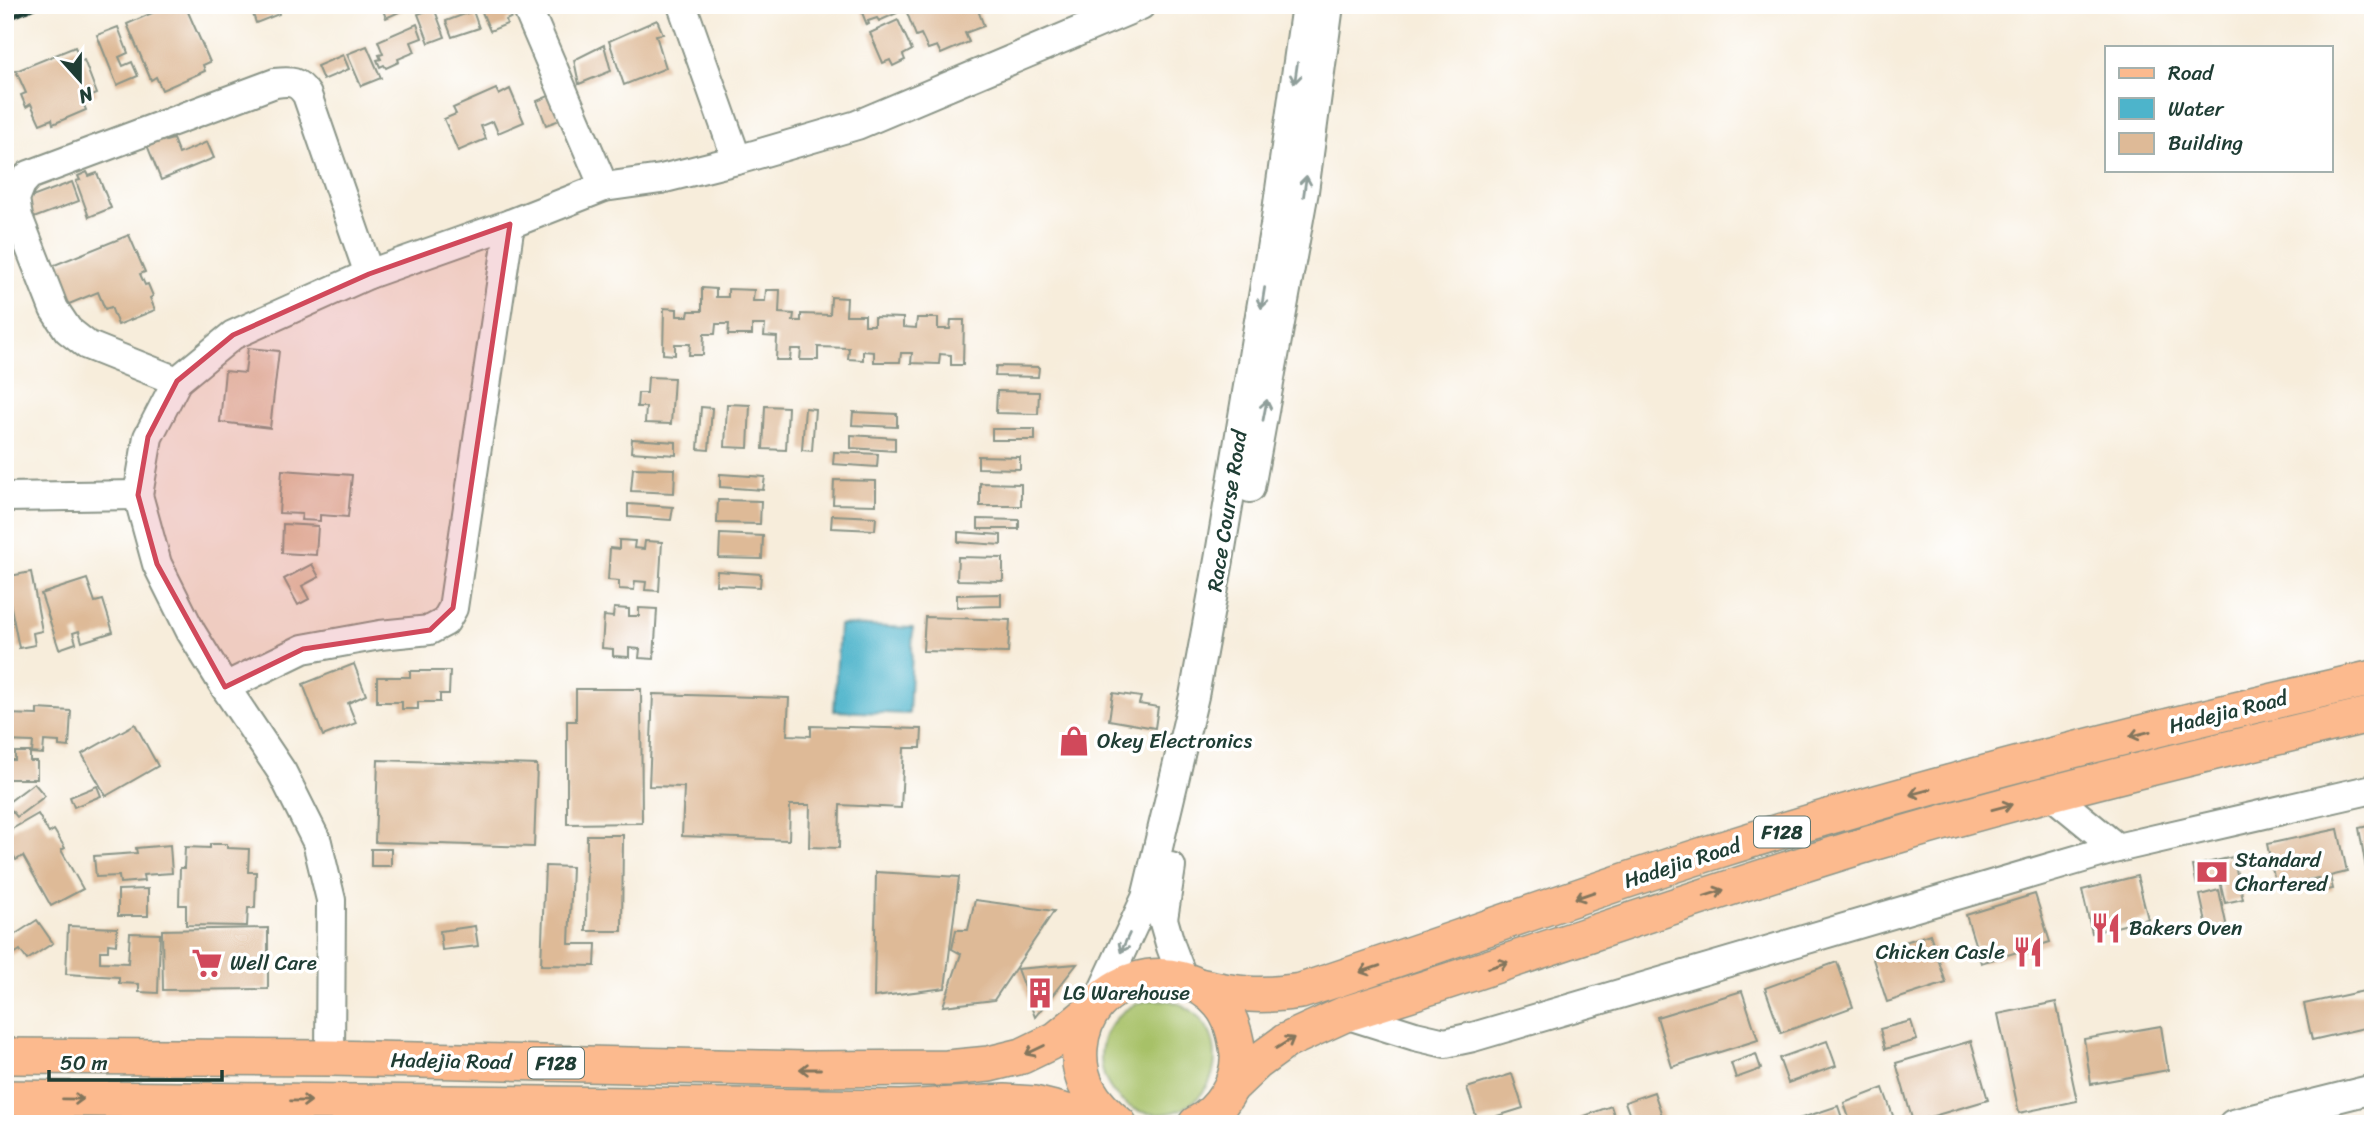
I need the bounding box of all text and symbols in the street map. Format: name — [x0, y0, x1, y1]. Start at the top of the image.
north arrow — [46, 46, 116, 116]
legend — [2105, 46, 2332, 172]
text: Road — [2168, 54, 2215, 92]
one-way arrow — [1289, 61, 1302, 84]
text: N — [73, 77, 99, 113]
text: Water — [2168, 90, 2225, 128]
text: Building — [2168, 124, 2244, 162]
one-way arrow — [1298, 175, 1311, 198]
one-way arrow — [1256, 286, 1269, 309]
one-way arrow — [1258, 399, 1272, 422]
street label: Race Course Road — [1195, 426, 1259, 594]
street label: Hadejia Road — [2165, 678, 2293, 745]
place label: Okey Electronics — [1097, 722, 1253, 760]
shop icon: Okey Electronics — [1057, 724, 1091, 758]
one-way arrow — [2129, 728, 2152, 741]
one-way arrow — [1909, 786, 1932, 799]
one-way arrow — [1991, 800, 2013, 813]
road number: F128 — [1754, 817, 1810, 848]
street label: Hadejia Road — [1619, 826, 1747, 900]
place label: Standard Chartered — [2235, 841, 2329, 903]
bank icon: Standard Chartered — [2195, 855, 2229, 889]
one-way arrow — [1702, 886, 1724, 898]
one-way arrow — [1575, 890, 1597, 902]
place label: Bakers Oven — [2129, 909, 2242, 947]
restaurant icon: Bakers Oven — [2089, 911, 2123, 945]
one-way arrow — [1118, 932, 1132, 953]
place label: Chicken Casle — [1876, 933, 2005, 971]
restaurant icon: Chicken Casle — [2011, 935, 2045, 969]
place label: Well Care — [230, 944, 317, 982]
supermarket icon: Well Care — [190, 946, 224, 980]
one-way arrow — [1486, 958, 1508, 970]
one-way arrow — [1359, 963, 1381, 976]
place label: LG Warehouse — [1063, 974, 1190, 1012]
building icon: LG Warehouse — [1023, 976, 1057, 1010]
one-way arrow — [1274, 1036, 1294, 1050]
scale bar — [49, 1038, 222, 1082]
street label: Hadejia Road — [390, 1041, 514, 1081]
one-way arrow — [1025, 1043, 1046, 1057]
text: 50 m — [60, 1044, 108, 1082]
road number: F128 — [528, 1048, 584, 1078]
one-way arrow — [799, 1062, 822, 1076]
one-way arrow — [62, 1092, 85, 1106]
one-way arrow — [289, 1094, 312, 1108]

